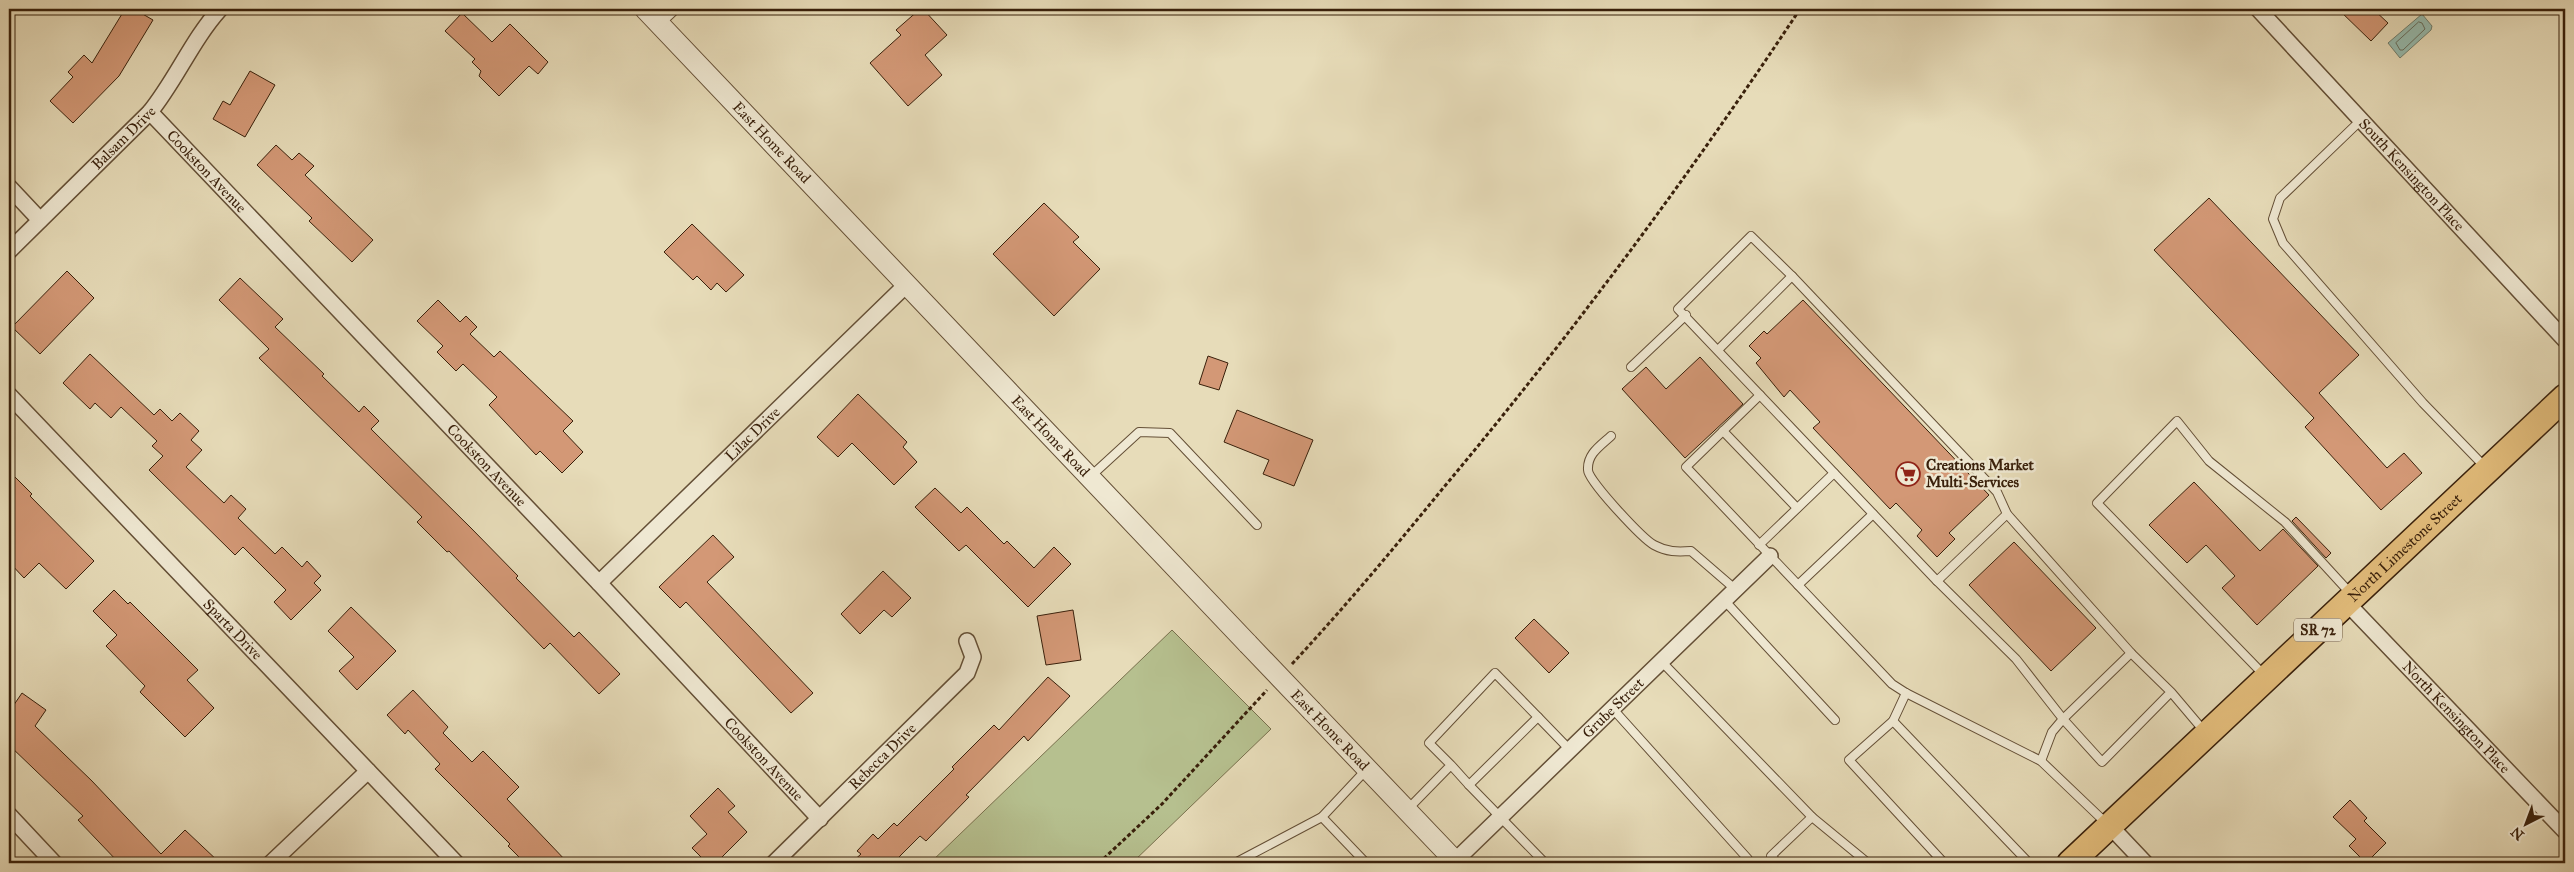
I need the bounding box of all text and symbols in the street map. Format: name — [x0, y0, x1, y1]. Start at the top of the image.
street label: East Home Road — [729, 98, 815, 187]
street label: Balsam Drive — [88, 103, 160, 173]
street label: South Kensington Place — [2355, 115, 2468, 235]
street label: Cookston Avenue — [163, 126, 250, 216]
street label: East Home Road — [1008, 392, 1094, 481]
street label: Lilac Drive — [721, 403, 784, 465]
street label: Cookston Avenue — [443, 420, 530, 510]
place label: Creations Market Multi-Services — [1926, 456, 2035, 491]
supermarket icon: Creations Market Multi-Services — [1895, 461, 1921, 487]
street label: North Limestone Street — [2344, 489, 2466, 606]
street label: Sparta Drive — [199, 595, 266, 664]
road number: SR 72 — [2294, 618, 2342, 642]
street label: North Kensington Place — [2398, 657, 2514, 777]
street label: Grube Street — [1579, 674, 1648, 742]
street label: East Home Road — [1287, 686, 1373, 775]
street label: Cookston Avenue — [721, 714, 807, 804]
street label: Rebecca Drive — [845, 719, 920, 793]
north arrow — [2502, 800, 2552, 850]
text: N — [2507, 823, 2528, 844]

